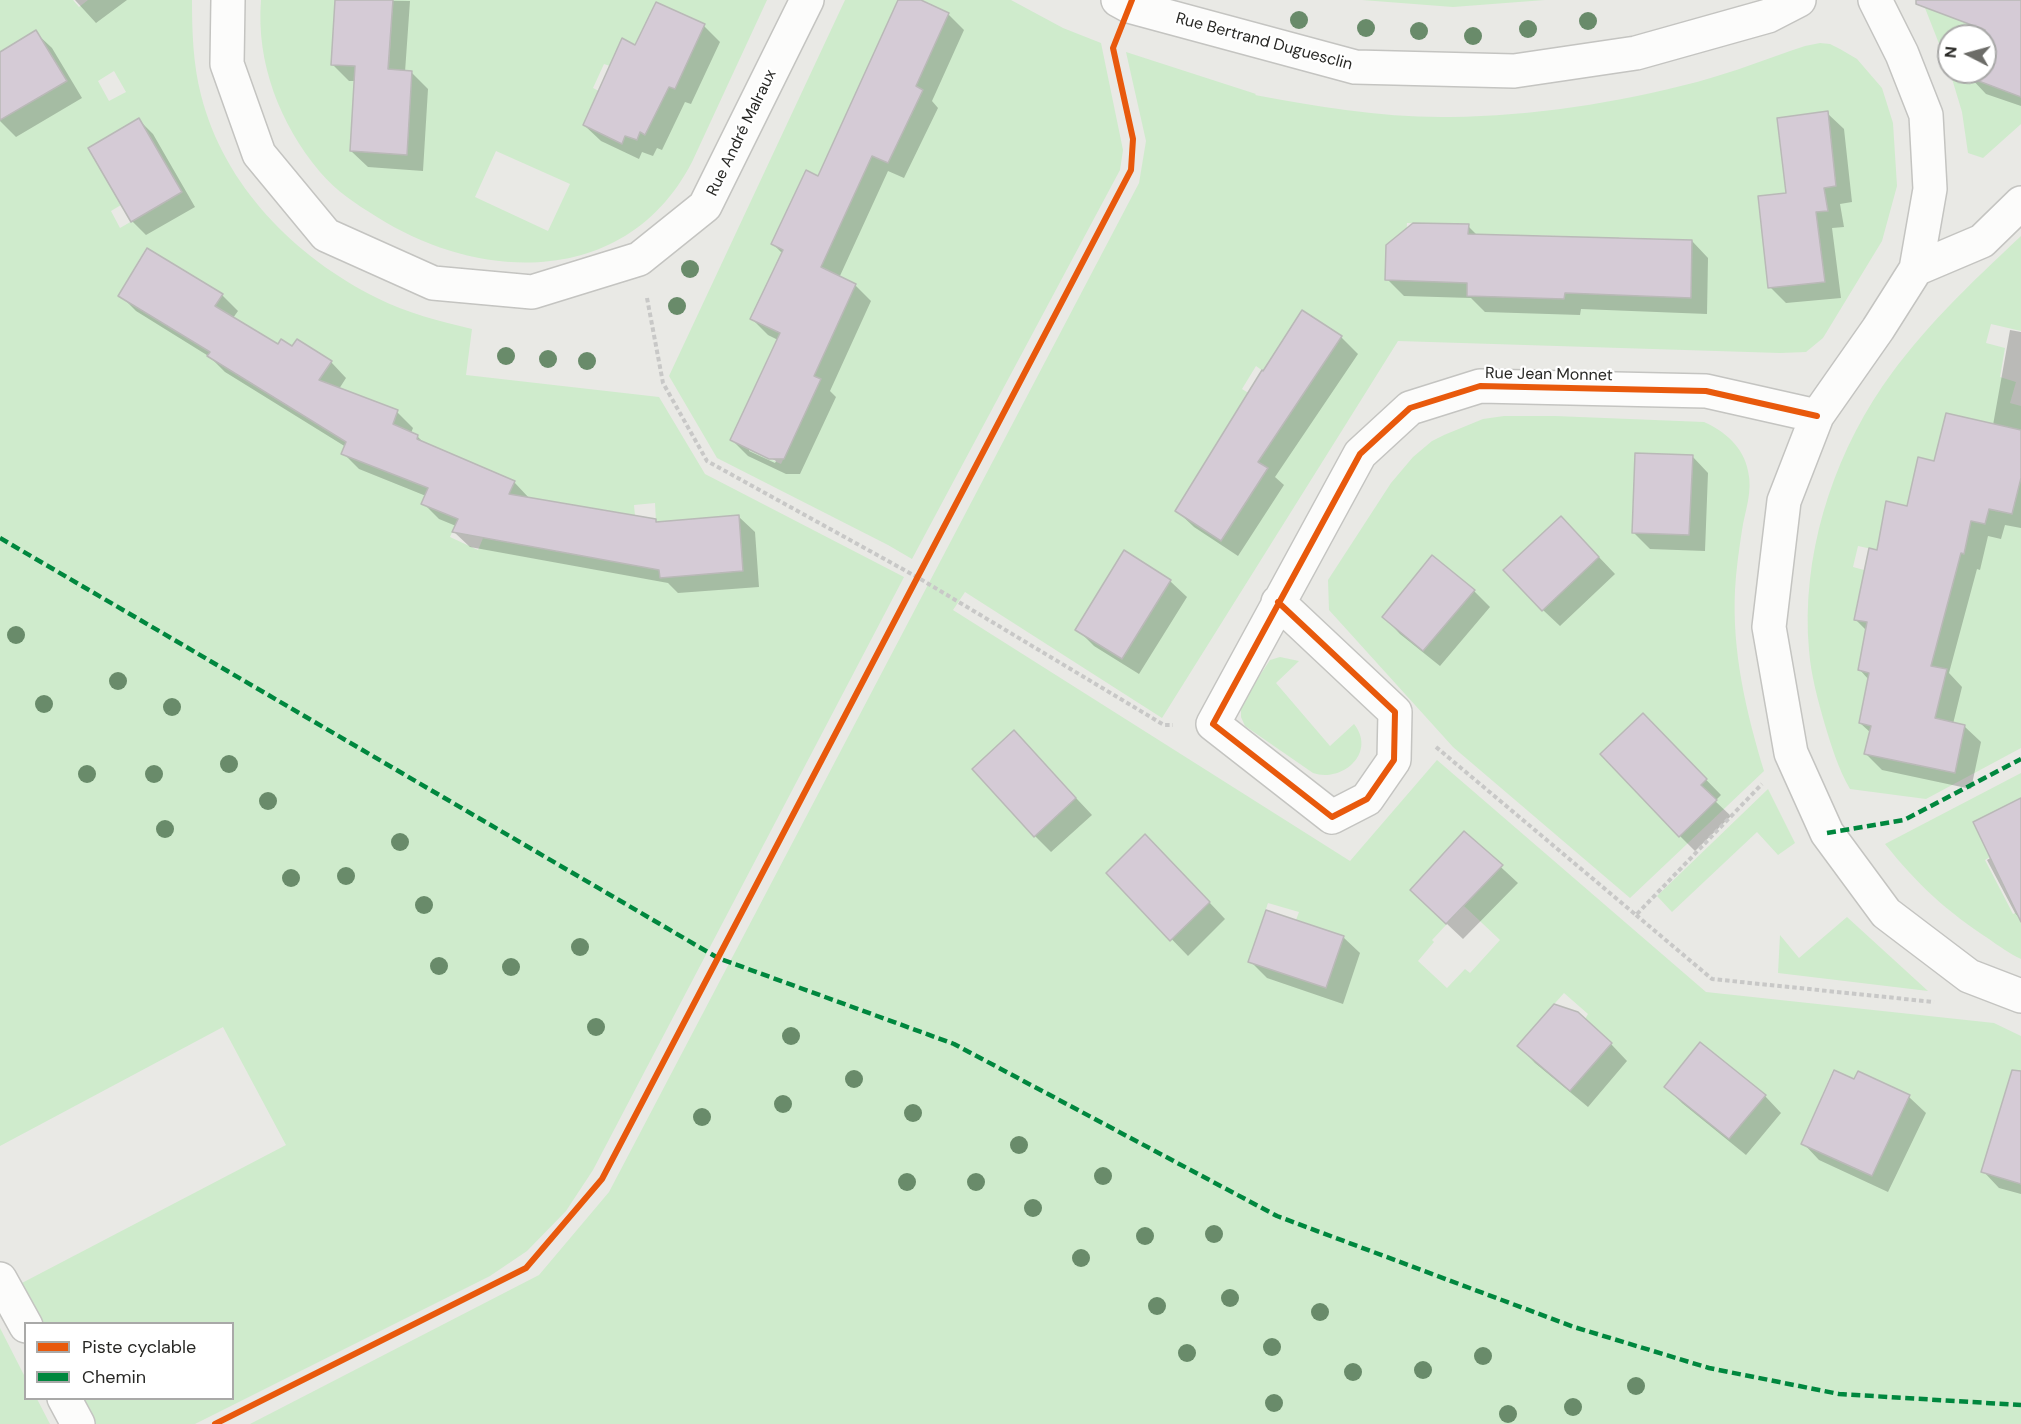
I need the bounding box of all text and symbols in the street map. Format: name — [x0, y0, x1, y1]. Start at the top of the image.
street label: Rue Bertrand Duguesclin — [1174, 9, 1354, 75]
north arrow — [1937, 24, 1997, 84]
text: N — [1940, 45, 1962, 59]
street label: Rue André Malraux — [703, 67, 781, 199]
street label: Rue Jean Monnet — [1485, 364, 1613, 386]
legend — [24, 1322, 234, 1400]
text: Piste cyclable — [82, 1335, 196, 1359]
text: Chemin — [82, 1365, 146, 1389]

